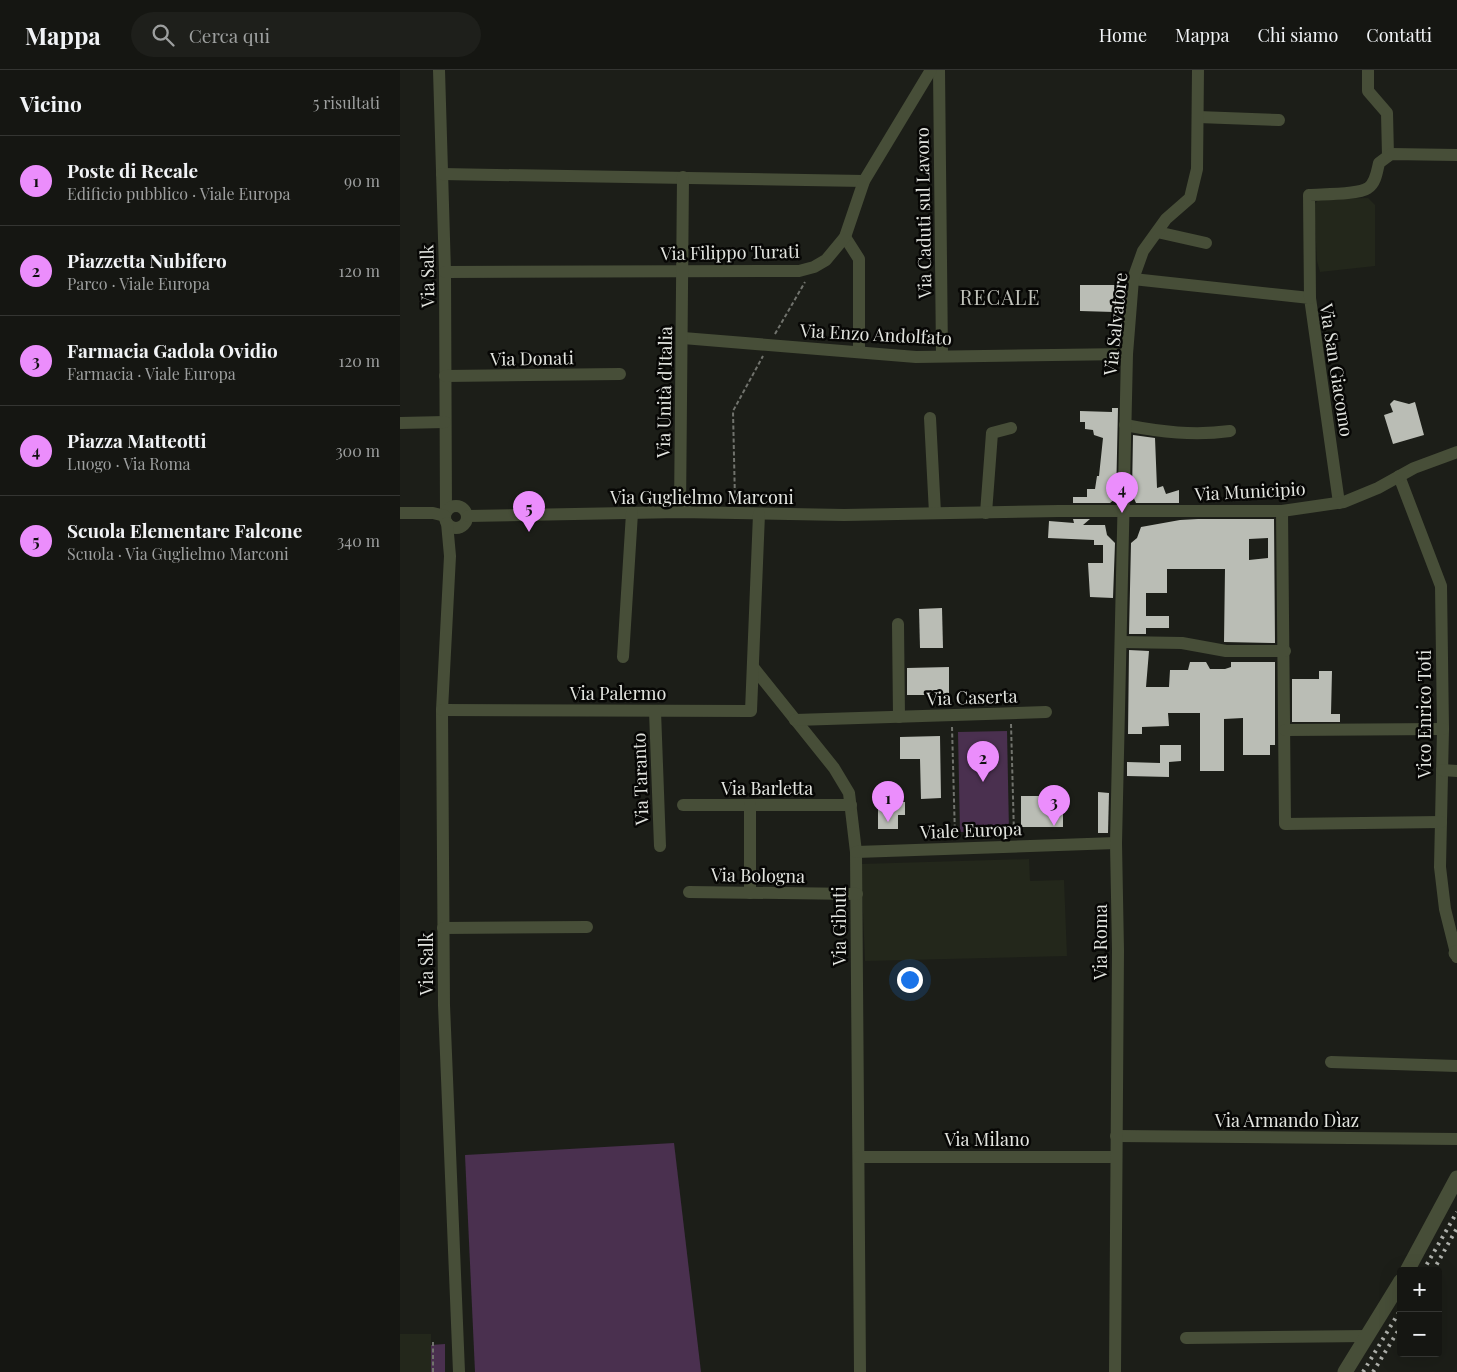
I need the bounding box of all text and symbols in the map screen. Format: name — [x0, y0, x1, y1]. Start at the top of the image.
search box — [131, 12, 481, 57]
text: Mappa — [25, 19, 101, 51]
icon: search — [149, 21, 177, 49]
text: Cerca qui — [189, 22, 270, 48]
text: Home — [1099, 23, 1147, 47]
text: Mappa — [1175, 23, 1230, 47]
text: Chi siamo — [1258, 23, 1338, 47]
text: Contatti — [1366, 23, 1432, 47]
text: Vicino — [20, 89, 82, 117]
text: 5 risultati — [313, 92, 380, 113]
street label: Via Caduti sul Lavoro — [910, 127, 937, 300]
text: Poste di Recale — [67, 157, 198, 183]
text: 1 — [33, 170, 39, 191]
text: 90 m — [344, 170, 380, 191]
text: Edificio pubblico · Viale Europa — [67, 183, 290, 204]
street label: Via Filippo Turati — [659, 239, 800, 265]
street label: Via Salk — [414, 244, 440, 309]
text: Piazzetta Nubifero — [67, 247, 227, 273]
text: 2 — [32, 260, 40, 281]
text: 120 m — [339, 260, 380, 281]
street label: Via Salvatore — [1098, 271, 1132, 378]
text: Parco · Viale Europa — [67, 273, 210, 294]
district label: RECALE — [959, 283, 1041, 310]
street label: Via San Giacomo — [1314, 301, 1359, 438]
street label: Via Enzo Andolfato — [799, 318, 953, 350]
street label: Via Unità d'Italia — [651, 326, 677, 459]
text: Farmacia Gadola Ovidio — [67, 337, 278, 363]
street label: Via Donati — [489, 345, 574, 371]
text: 3 — [32, 350, 40, 371]
text: 120 m — [339, 350, 380, 371]
text: Farmacia · Viale Europa — [67, 363, 236, 384]
text: Piazza Matteotti — [67, 427, 206, 453]
text: 4 — [32, 440, 40, 461]
text: 300 m — [335, 440, 380, 461]
text: Luogo · Via Roma — [67, 453, 191, 474]
pin: 4 — [1106, 472, 1138, 513]
street label: Via Municipio — [1193, 476, 1306, 506]
street label: Via Guglielmo Marconi — [609, 485, 794, 509]
pin: 5 — [513, 491, 545, 532]
text: Scuola Elementare Falcone — [67, 517, 302, 543]
text: 5 — [32, 530, 40, 551]
text: 340 m — [337, 530, 380, 551]
text: Scuola · Via Guglielmo Marconi — [67, 543, 289, 564]
street label: Vico Enrico Toti — [1412, 650, 1436, 779]
street label: Via Palermo — [569, 681, 666, 705]
street label: Via Caserta — [925, 683, 1018, 711]
street label: Via Taranto — [626, 732, 654, 827]
pin: 2 — [967, 741, 999, 782]
street label: Via Barletta — [720, 776, 813, 800]
pin: 1 — [872, 781, 904, 822]
pin: 3 — [1038, 785, 1070, 826]
street label: Viale Europa — [919, 816, 1022, 844]
street label: Via Bologna — [710, 862, 805, 888]
street label: Via Gibuti — [827, 886, 851, 967]
street label: Via Roma — [1088, 904, 1112, 981]
street label: Via Salk — [414, 932, 438, 997]
your location — [897, 967, 923, 993]
street label: Via Armando Dìaz — [1214, 1108, 1359, 1132]
street label: Via Milano — [943, 1127, 1030, 1151]
map controls — [1397, 1267, 1442, 1357]
button: + — [1397, 1267, 1442, 1312]
button: − — [1397, 1312, 1442, 1357]

